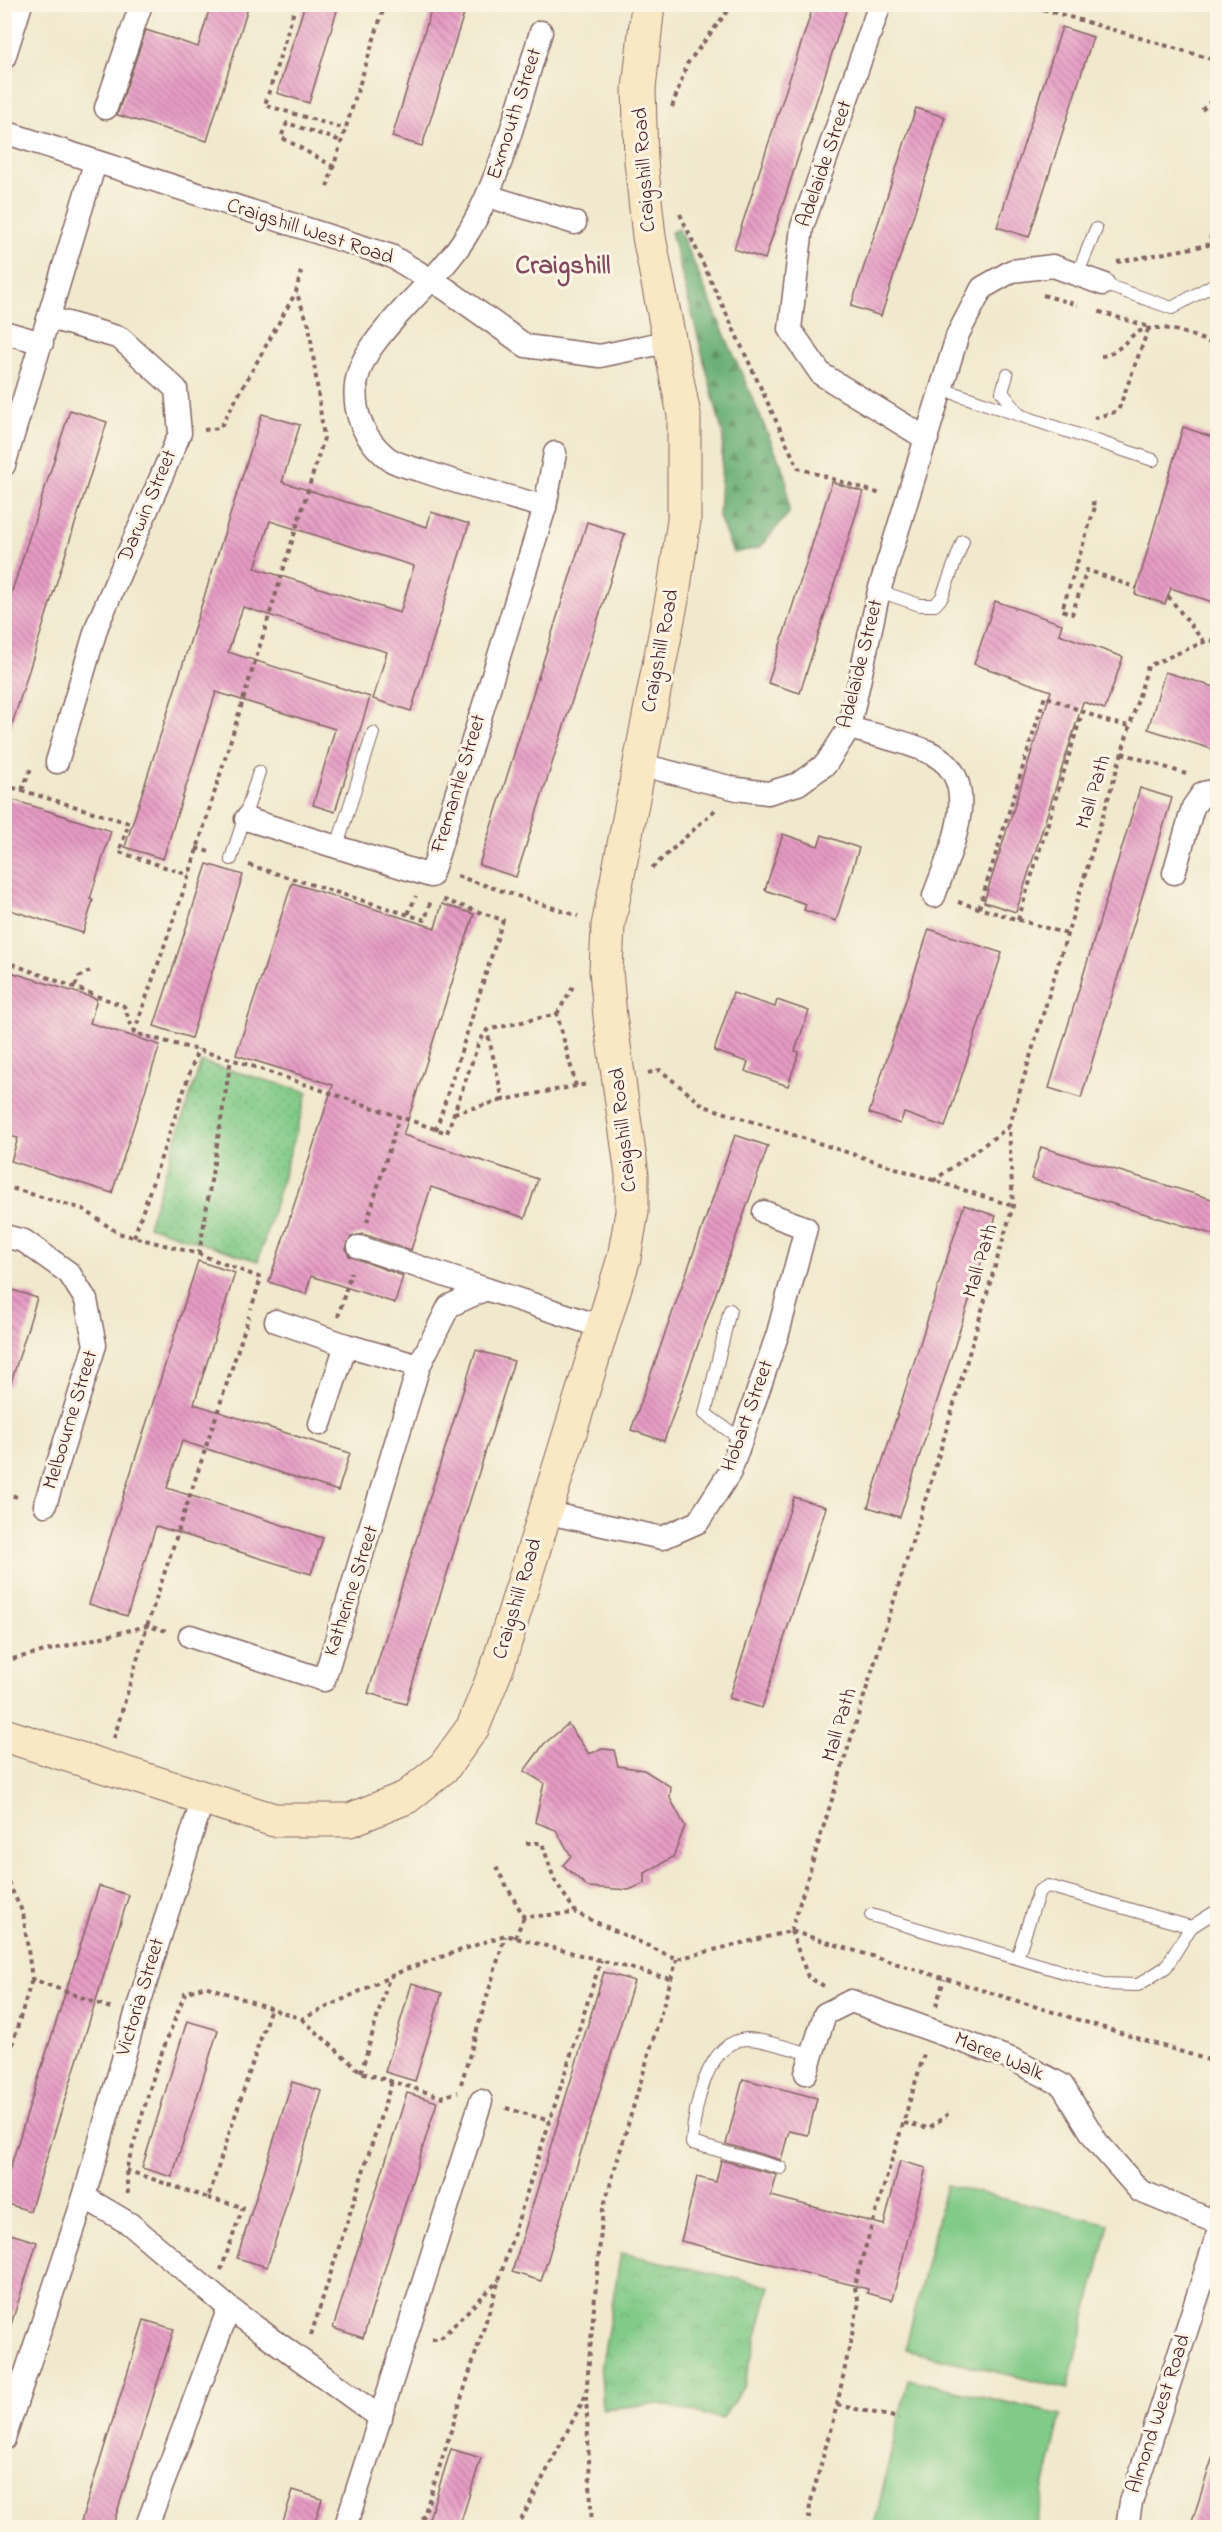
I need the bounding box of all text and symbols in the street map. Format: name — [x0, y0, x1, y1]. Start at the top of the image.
street label: Exmouth Street — [480, 44, 550, 184]
street label: Adelaide Street — [789, 97, 861, 231]
street label: Craigshill Road — [626, 106, 666, 233]
street label: Craigshill West Road — [222, 191, 397, 275]
district label: Craigshill — [515, 247, 611, 287]
street label: Darwin Street — [110, 445, 185, 568]
street label: Craigshill Road — [634, 587, 690, 716]
street label: Adelaide Street — [830, 596, 892, 732]
street label: Fremantle Street — [423, 711, 494, 858]
street label: Mall Path — [1069, 751, 1119, 833]
street label: Craigshill Road — [603, 1066, 647, 1194]
street label: Mall Path — [956, 1220, 1006, 1302]
street label: Melbourne Street — [36, 1347, 106, 1493]
street label: Hobart Street — [714, 1356, 782, 1476]
street label: Katherine Street — [317, 1522, 387, 1660]
street label: Craigshill Road — [485, 1535, 553, 1664]
street label: Mall Path — [815, 1684, 865, 1766]
street label: Victoria Street — [109, 1934, 173, 2061]
street label: Maree Walk — [949, 2025, 1049, 2090]
street label: Almond West Road — [1119, 2331, 1199, 2497]

